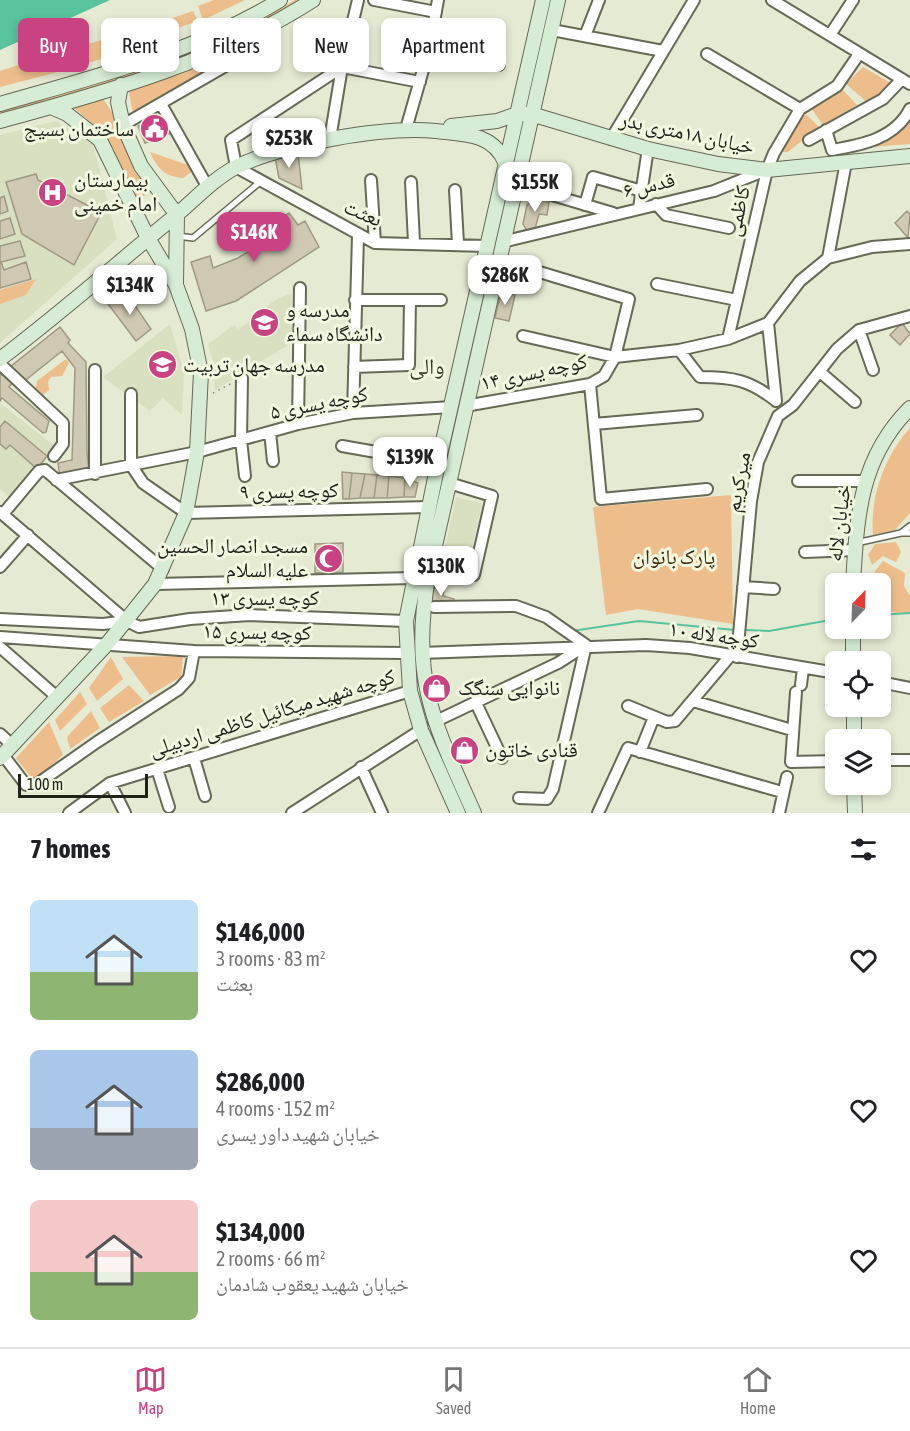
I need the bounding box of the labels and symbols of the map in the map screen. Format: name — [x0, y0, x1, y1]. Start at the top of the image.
street label: خیابان ۱۸متری بدر — [617, 106, 757, 159]
public building icon: ساختمان بسیج — [139, 113, 171, 145]
place label: ساختمان بسیج — [24, 116, 134, 142]
pin: $253K — [247, 118, 331, 169]
pin: $155K — [493, 162, 577, 213]
street label: قدس ۶ — [621, 166, 677, 204]
place label: بیمارستان امام خمینی — [74, 167, 157, 218]
hospital icon: بیمارستان امام خمینی — [37, 176, 69, 208]
street label: کاظمی — [720, 183, 756, 239]
street label: بعثت — [340, 193, 386, 231]
pin: $146K — [212, 212, 296, 263]
pin: $286K — [463, 255, 547, 306]
pin: $134K — [88, 265, 172, 316]
place label: مدرسه و دانشگاه سماء — [286, 297, 383, 345]
school or university icon: مدرسه و دانشگاه سماء — [249, 306, 281, 338]
street label: کوچه یسری ۱۴ — [478, 348, 590, 395]
school or university icon: مدرسه جهان تربیت — [146, 349, 178, 381]
place label: مدرسه جهان تربیت — [183, 352, 325, 377]
district label: والی — [409, 353, 445, 380]
street label: کوچه یسری ۵ — [268, 381, 370, 424]
pin: $139K — [368, 437, 452, 488]
street label: میرکریم — [719, 450, 758, 515]
street label: کوچه یسری ۹ — [239, 477, 339, 504]
street label: خیابان لاله — [821, 483, 856, 563]
place label: مسجد انصار الحسین علیه السلام — [157, 533, 308, 584]
mosque icon: مسجد انصار الحسین علیه السلام — [313, 542, 345, 574]
park label: پارک بانوان — [633, 544, 715, 569]
pin: $130K — [399, 546, 483, 597]
north arrow — [825, 573, 891, 639]
street label: کوچه یسری ۱۳ — [211, 585, 320, 610]
street label: کوچه لاله ۱۰ — [667, 616, 761, 653]
street label: کوچه یسری ۱۵ — [203, 618, 312, 645]
street label: کوچه شهید میکائیل کاظمی اردبیلی — [146, 663, 398, 763]
shop icon: نانوایی سنگک — [421, 672, 453, 704]
place label: نانوایی سنگک — [458, 675, 560, 701]
shop icon: قنادی خاتون — [448, 734, 480, 766]
place label: قنادی خاتون — [485, 737, 578, 762]
scale bar — [18, 771, 148, 798]

